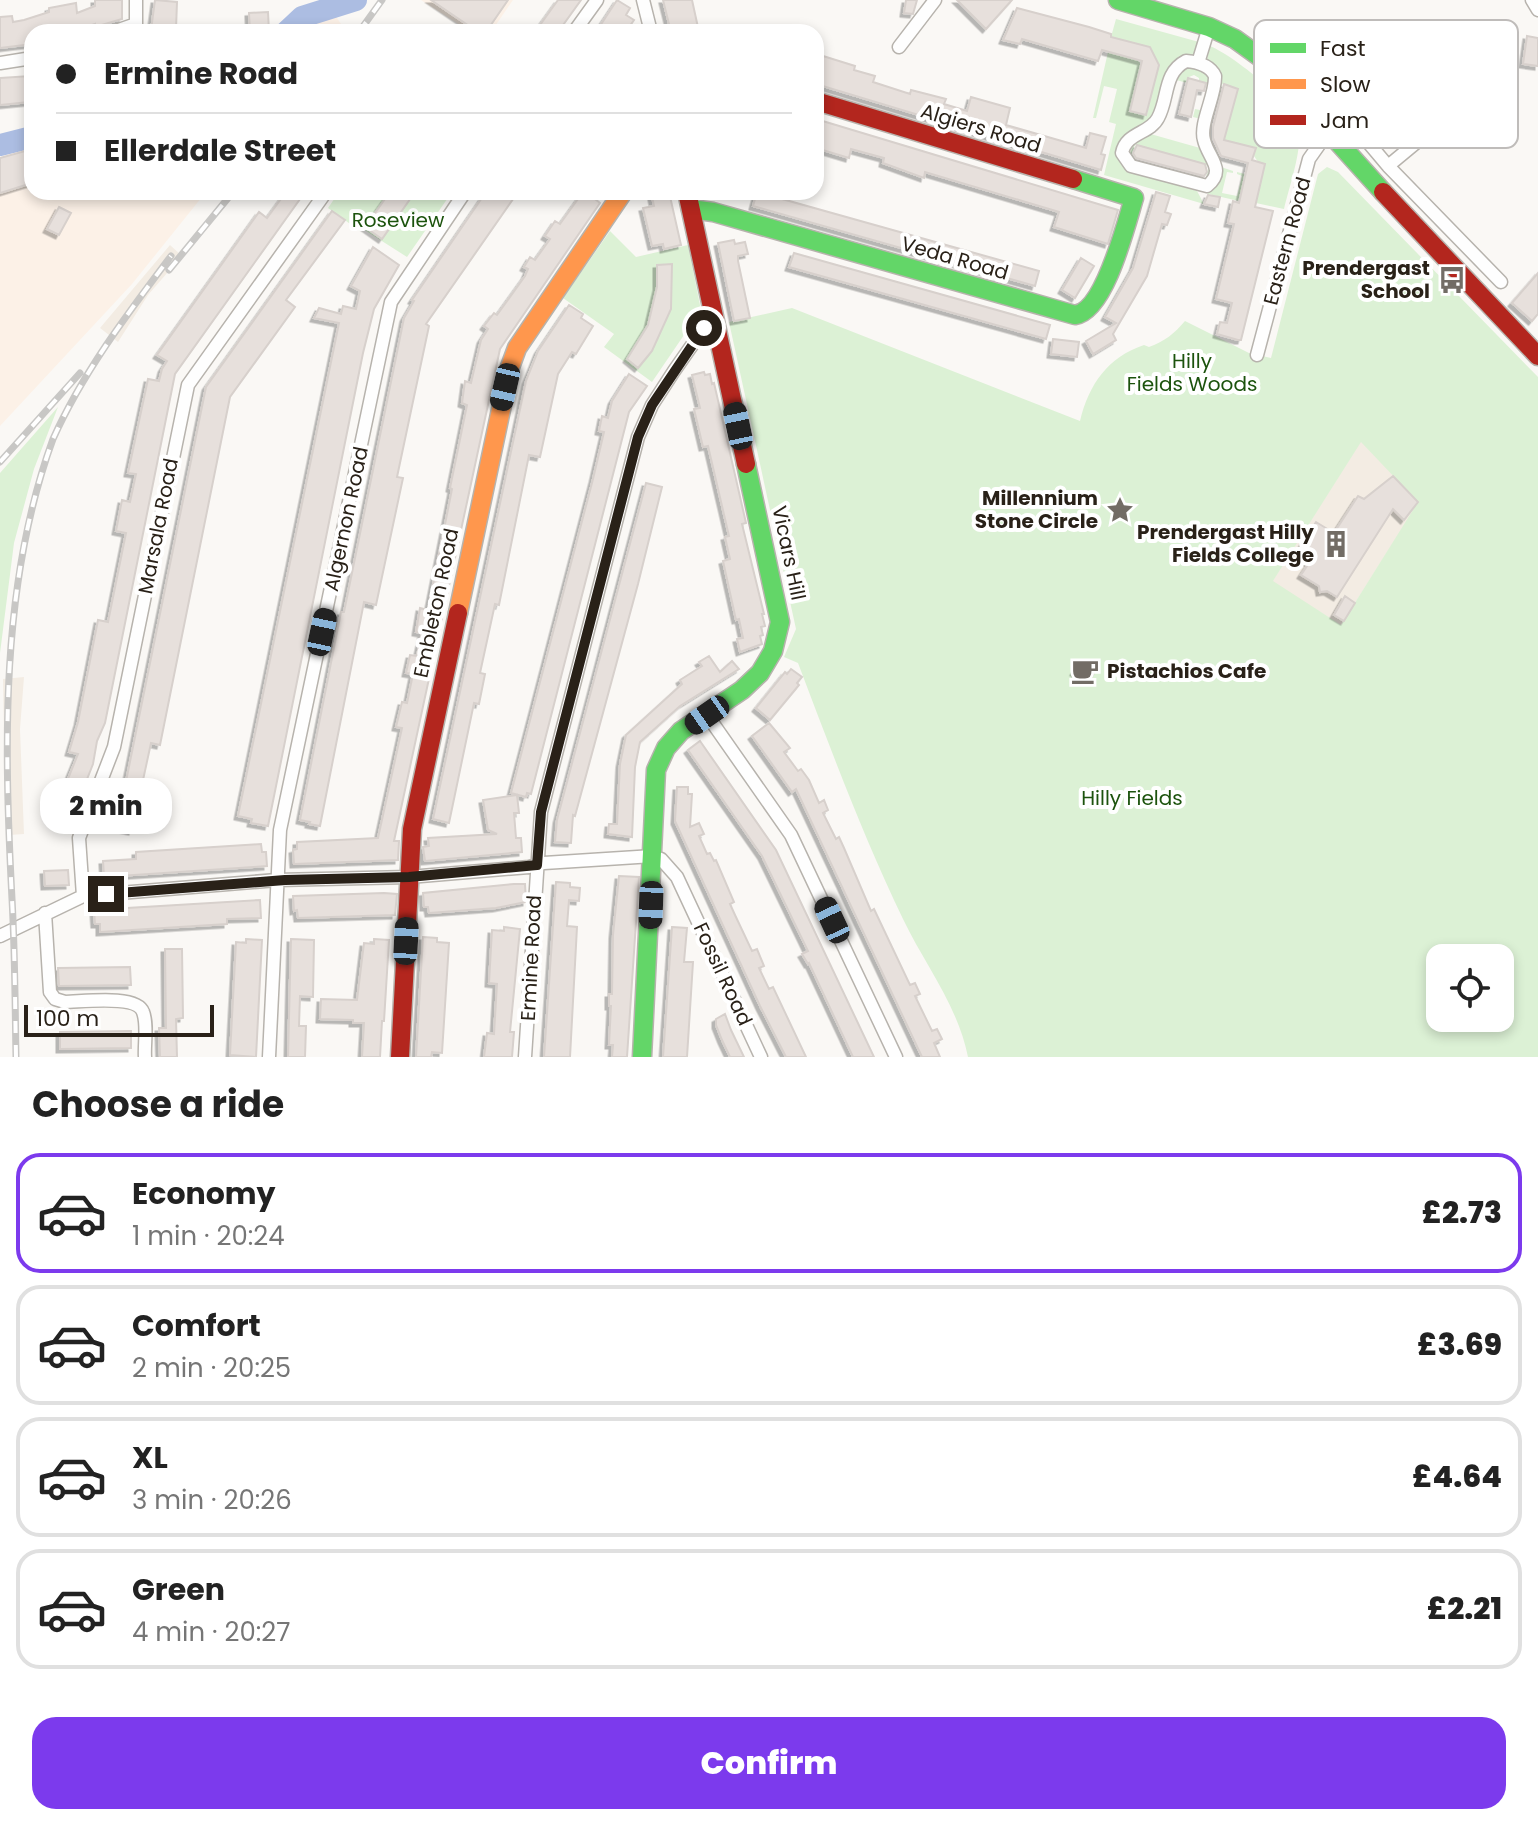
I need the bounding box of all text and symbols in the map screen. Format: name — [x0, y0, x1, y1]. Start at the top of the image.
legend — [1254, 20, 1518, 148]
text: Fast — [1320, 33, 1365, 64]
text: Ermine Road — [104, 52, 298, 95]
text: Slow — [1320, 69, 1370, 100]
street label: Algiers Road — [917, 96, 1045, 160]
text: Jam — [1320, 105, 1369, 136]
text: Ellerdale Street — [104, 129, 336, 172]
street label: Eastern Road — [1256, 174, 1318, 308]
park label: Roseview — [352, 206, 445, 234]
street label: Veda Road — [898, 229, 1012, 287]
place label: Prendergast School — [1302, 254, 1430, 305]
bus stop icon: Prendergast School — [1437, 265, 1467, 295]
route start — [686, 310, 722, 346]
park label: Hilly Fields Woods — [1127, 347, 1257, 398]
car — [488, 361, 522, 413]
car — [721, 400, 755, 452]
street label: Algernon Road — [317, 444, 375, 594]
street label: Marsala Road — [131, 456, 185, 596]
place label: Millennium Stone Circle — [975, 484, 1098, 535]
place icon: Millennium Stone Circle — [1105, 495, 1135, 525]
street label: Vicars Hill — [765, 503, 813, 603]
place label: Prendergast Hilly Fields College — [1137, 518, 1314, 569]
street label: Embleton Road — [407, 526, 465, 680]
building icon: Prendergast Hilly Fields College — [1321, 529, 1351, 559]
car — [305, 606, 339, 658]
cafe icon: Pistachios Cafe — [1070, 656, 1100, 686]
place label: Pistachios Cafe — [1107, 657, 1266, 685]
car — [680, 691, 734, 739]
callout: 2 min — [40, 778, 172, 834]
park label: Hilly Fields — [1081, 784, 1183, 812]
text: 2 min — [69, 788, 143, 824]
route end — [88, 876, 124, 912]
car — [638, 881, 664, 929]
car — [811, 893, 853, 947]
street label: Ermine Road — [514, 894, 548, 1022]
car — [393, 916, 419, 966]
street label: Fossil Road — [687, 918, 759, 1030]
map controls — [1426, 944, 1514, 1032]
button: locate — [1426, 944, 1514, 1032]
scale bar — [24, 1001, 214, 1037]
text: 100 m — [36, 1003, 99, 1034]
text: Choose a ride — [32, 1079, 284, 1130]
text: Economy — [132, 1172, 276, 1215]
icon: car — [36, 1177, 108, 1249]
text: £2.73 — [1422, 1191, 1502, 1234]
text: 1 min · 20:24 — [132, 1218, 285, 1254]
text: Comfort — [132, 1304, 261, 1347]
icon: car — [36, 1309, 108, 1381]
text: £3.69 — [1417, 1323, 1502, 1366]
text: 2 min · 20:25 — [132, 1350, 291, 1386]
text: XL — [132, 1436, 168, 1479]
icon: car — [36, 1441, 108, 1513]
text: £4.64 — [1412, 1455, 1502, 1498]
text: 3 min · 20:26 — [132, 1482, 292, 1518]
text: Green — [132, 1568, 225, 1611]
icon: car — [36, 1573, 108, 1645]
text: £2.21 — [1427, 1587, 1502, 1630]
text: 4 min · 20:27 — [132, 1614, 290, 1650]
button: Confirm — [32, 1717, 1506, 1809]

